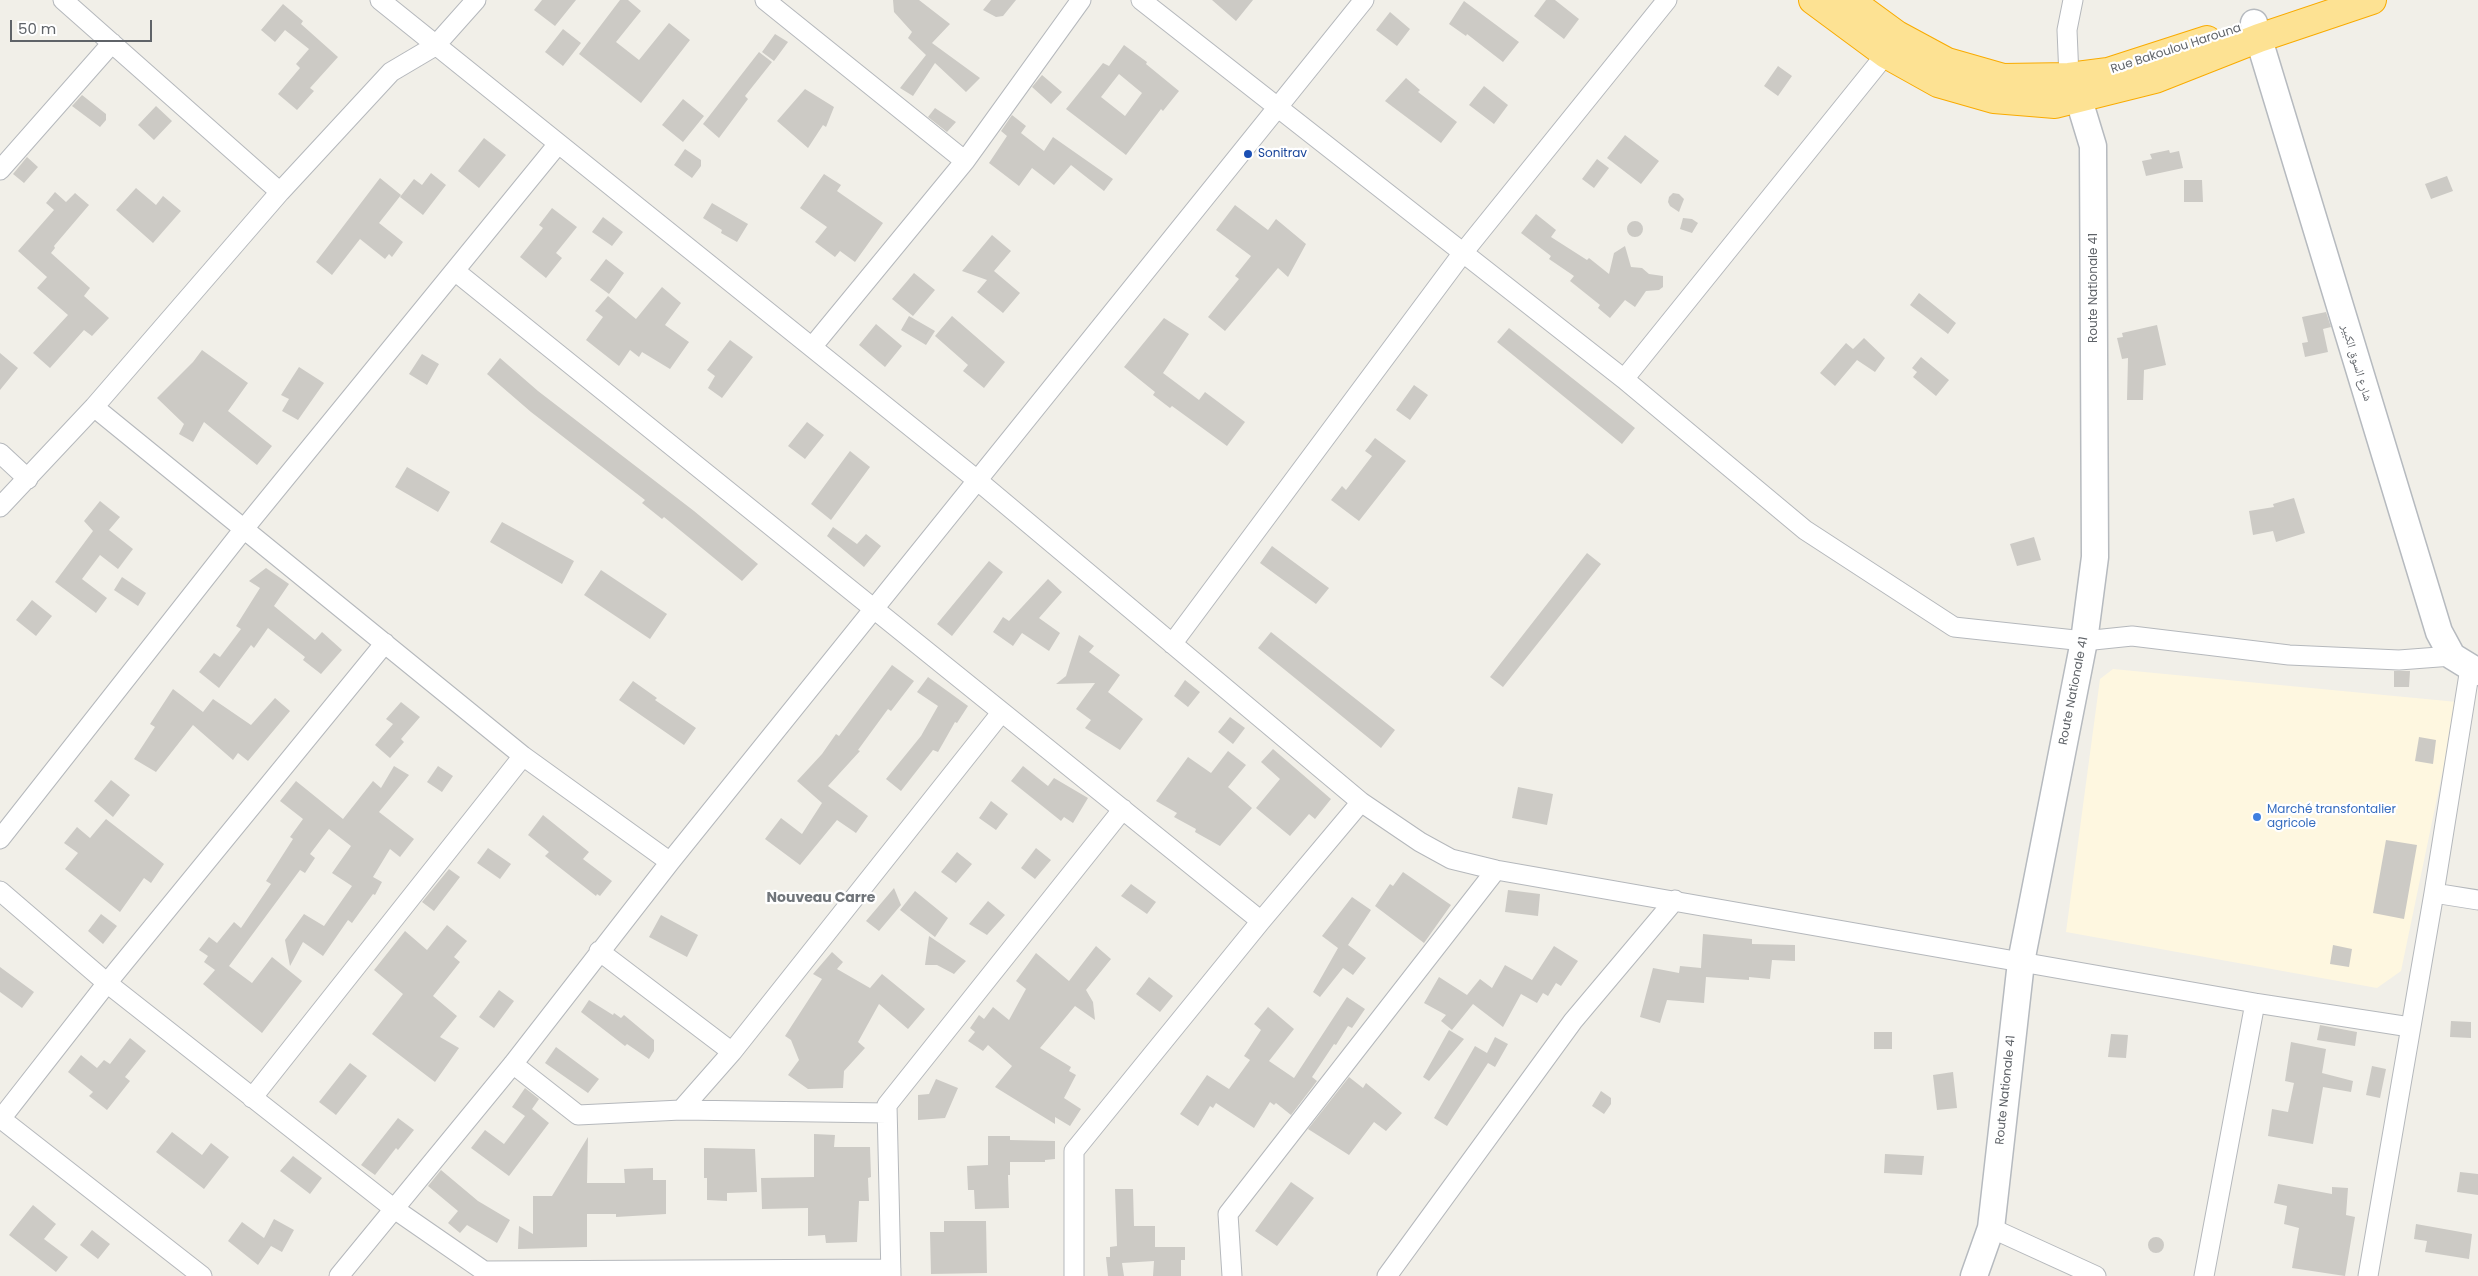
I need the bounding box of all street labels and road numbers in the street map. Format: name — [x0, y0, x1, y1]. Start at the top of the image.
street label: Rue Bakoulou Harouna — [2109, 21, 2243, 77]
street label: Route Nationale 41 — [2087, 233, 2101, 343]
street label: شارع السوق الكبير — [2337, 323, 2375, 403]
street label: Route Nationale 41 — [2056, 636, 2092, 746]
street label: Route Nationale 41 — [1993, 1035, 2019, 1145]

